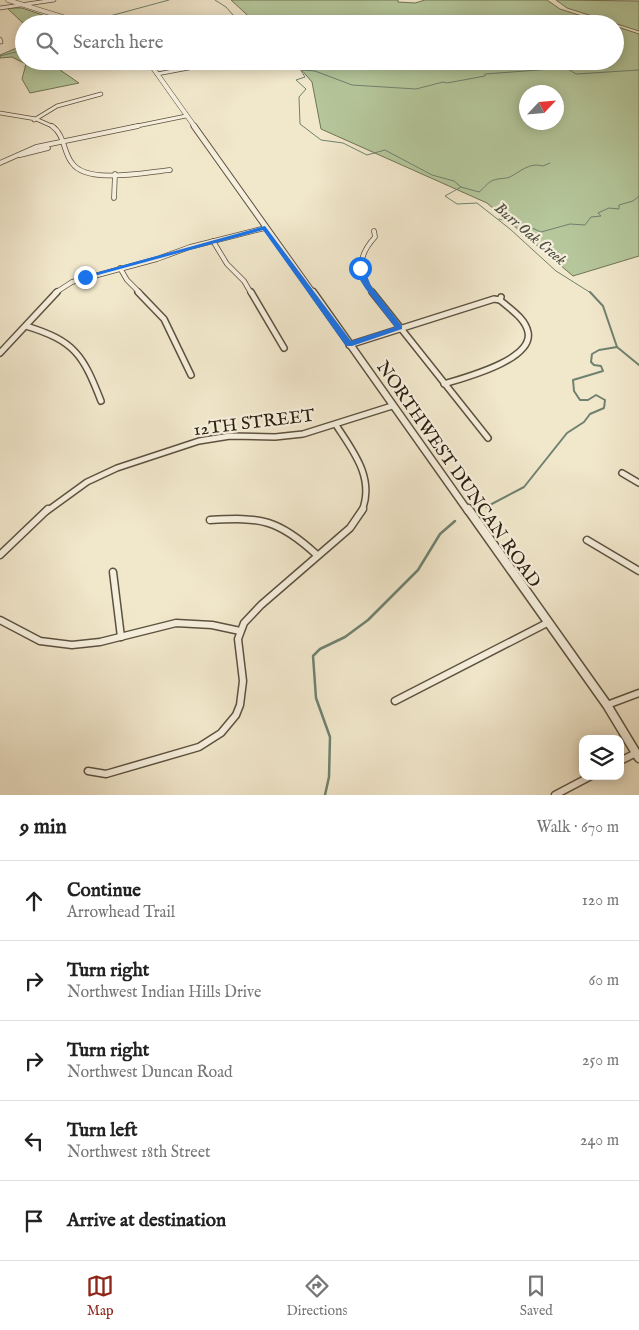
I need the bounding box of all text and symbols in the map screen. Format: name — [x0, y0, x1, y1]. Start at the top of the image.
search box — [15, 15, 624, 70]
icon: search — [33, 29, 61, 57]
text: Search here — [73, 31, 164, 55]
north arrow — [519, 85, 564, 130]
water label: Burr Oak Creek — [490, 199, 570, 271]
route start — [349, 257, 372, 280]
route end — [74, 266, 97, 289]
street label: NORTHWEST DUNCAN ROAD — [370, 357, 545, 593]
street label: 12TH STREET — [192, 405, 316, 442]
map controls — [579, 735, 624, 780]
button: layers — [579, 735, 624, 780]
text: 9 min — [20, 814, 67, 841]
text: Walk · 670 m — [536, 818, 619, 838]
text: Continue — [67, 879, 141, 903]
icon: ahead — [20, 887, 48, 915]
text: 120 m — [582, 891, 619, 911]
text: Arrowhead Trail — [67, 903, 175, 923]
text: Turn right — [67, 959, 149, 983]
icon: right — [20, 967, 48, 995]
text: 60 m — [589, 971, 619, 991]
text: Northwest Indian Hills Drive — [67, 983, 261, 1003]
text: Turn right — [67, 1039, 149, 1063]
icon: right — [20, 1047, 48, 1075]
text: 250 m — [582, 1051, 619, 1071]
text: Northwest Duncan Road — [67, 1063, 233, 1083]
text: Turn left — [67, 1119, 138, 1143]
icon: left — [20, 1127, 48, 1155]
text: 240 m — [580, 1131, 619, 1151]
text: Northwest 18th Street — [67, 1143, 210, 1163]
icon: arrive — [20, 1207, 48, 1235]
text: Arrive at destination — [67, 1209, 226, 1233]
tab: Map — [86, 1272, 114, 1320]
tab: Directions — [286, 1272, 347, 1320]
tab: Saved — [520, 1272, 553, 1320]

